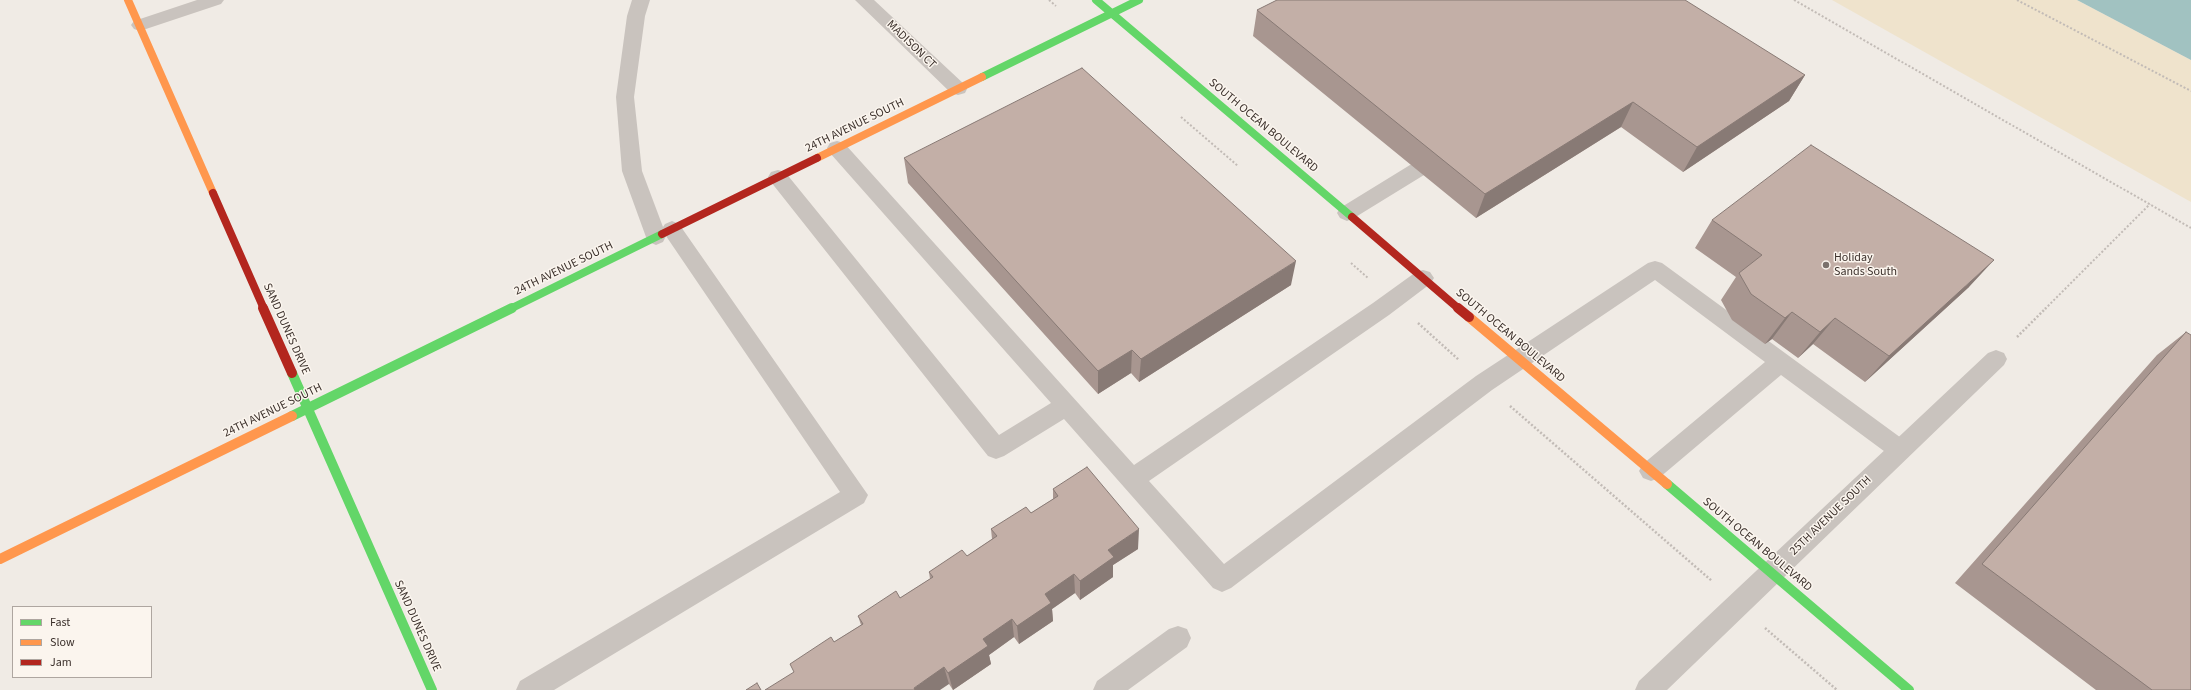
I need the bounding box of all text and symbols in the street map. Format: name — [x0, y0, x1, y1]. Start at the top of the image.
street label: MADISON CT — [883, 18, 939, 72]
street label: SOUTH OCEAN BOULEVARD — [1205, 76, 1321, 176]
street label: 24TH AVENUE SOUTH — [803, 96, 907, 156]
street label: 24TH AVENUE SOUTH — [512, 239, 616, 299]
place label: Holiday Sands South — [1834, 251, 1897, 279]
marker: Holiday Sands South — [1821, 260, 1831, 270]
street label: SAND DUNES DRIVE — [259, 281, 313, 377]
street label: SOUTH OCEAN BOULEVARD — [1452, 286, 1568, 386]
street label: 24TH AVENUE SOUTH — [221, 381, 325, 441]
street label: 25TH AVENUE SOUTH — [1787, 473, 1875, 559]
street label: SOUTH OCEAN BOULEVARD — [1699, 495, 1815, 595]
street label: SAND DUNES DRIVE — [390, 578, 444, 674]
legend — [12, 606, 152, 678]
text: Fast — [50, 614, 70, 631]
text: Slow — [50, 634, 75, 651]
text: Jam — [50, 654, 72, 671]

